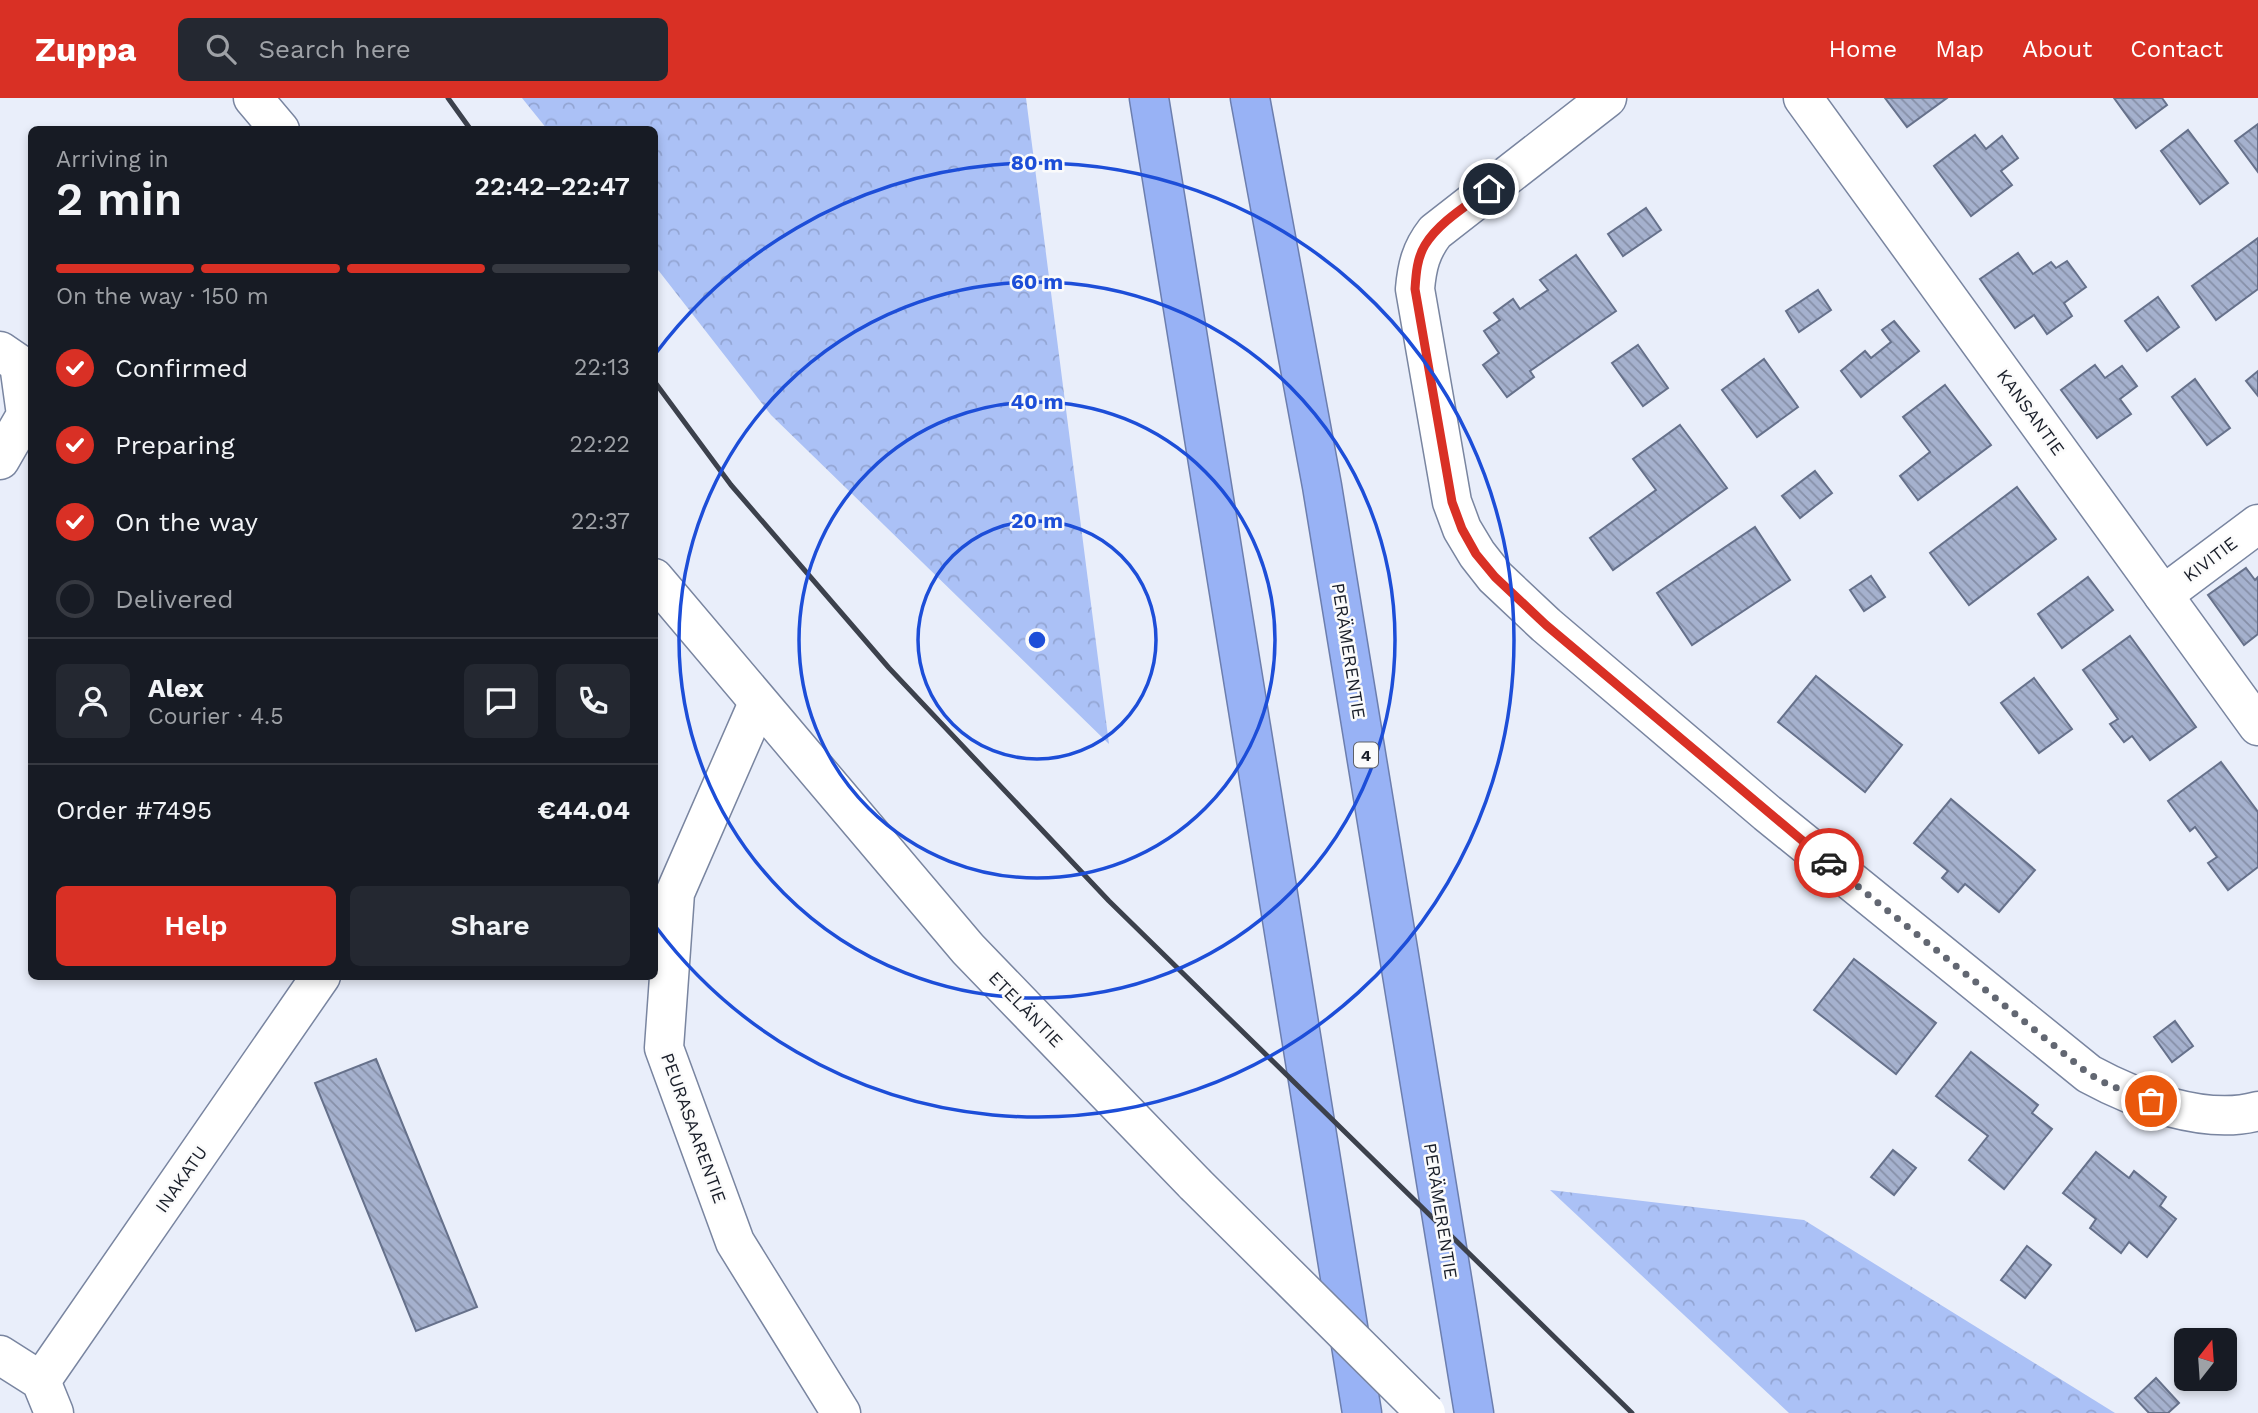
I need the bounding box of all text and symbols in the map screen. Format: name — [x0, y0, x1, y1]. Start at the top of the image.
search box — [178, 18, 668, 81]
text: Zuppa — [35, 30, 136, 69]
icon: search — [202, 30, 240, 68]
text: Search here — [258, 34, 411, 64]
text: Home — [1829, 35, 1897, 63]
text: Map — [1935, 35, 1984, 63]
text: About — [2022, 35, 2092, 63]
text: Contact — [2130, 35, 2223, 63]
text: Arriving in — [56, 146, 169, 173]
text: 80 m — [1011, 150, 1063, 175]
pin — [1459, 159, 1519, 219]
icon: home — [1470, 170, 1508, 208]
text: 22:42–22:47 — [475, 171, 630, 201]
text: 2 min — [56, 172, 182, 226]
text: 60 m — [1011, 269, 1063, 294]
text: On the way · 150 m — [56, 283, 269, 310]
icon: check — [56, 349, 94, 387]
text: Confirmed — [115, 353, 248, 383]
text: 22:13 — [574, 354, 630, 381]
street label: KANSANTIE — [1993, 365, 2069, 459]
text: 40 m — [1011, 389, 1063, 414]
icon: check — [56, 426, 94, 464]
text: Preparing — [115, 430, 235, 460]
text: 22:22 — [570, 431, 630, 458]
icon: check — [56, 503, 94, 541]
text: On the way — [115, 507, 258, 537]
text: 22:37 — [571, 508, 630, 535]
text: 20 m — [1011, 508, 1063, 533]
street label: KIVITIE — [2179, 532, 2241, 586]
street label: PERÄMERENTIE — [1328, 581, 1370, 721]
text: Delivered — [115, 584, 234, 614]
centre of rings — [1025, 628, 1049, 652]
button: person — [56, 664, 130, 738]
button: chat — [464, 664, 538, 738]
button: phone — [556, 664, 630, 738]
text: Alex — [148, 673, 204, 703]
text: Courier · 4.5 — [148, 703, 284, 730]
road number: 4 — [1354, 742, 1378, 768]
text: Order #7495 — [56, 795, 212, 825]
text: €44.04 — [537, 795, 630, 825]
courier — [1794, 828, 1864, 898]
icon: car — [1810, 844, 1848, 882]
button: Help — [56, 886, 336, 966]
button: Share — [350, 886, 630, 966]
street label: ETELÄNTIE — [985, 967, 1067, 1051]
street label: PEURASAARENTIE — [657, 1050, 731, 1206]
pin — [2121, 1071, 2181, 1131]
icon: bag — [2132, 1082, 2170, 1120]
street label: PERÄMERENTIE — [1420, 1141, 1462, 1281]
street label: INAKATU — [151, 1142, 211, 1216]
north arrow — [2174, 1328, 2236, 1391]
map controls — [2174, 1328, 2237, 1391]

